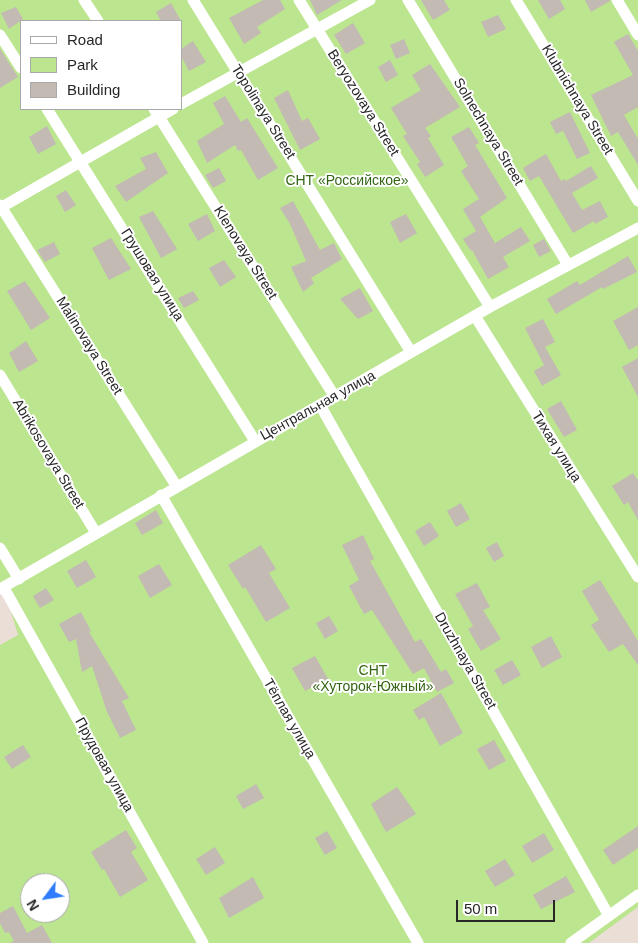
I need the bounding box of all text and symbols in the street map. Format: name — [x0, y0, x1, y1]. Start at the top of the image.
legend — [20, 20, 182, 110]
text: Road — [67, 31, 103, 48]
street label: Klubnichnaya Street — [538, 42, 616, 158]
street label: Beryozovaya Street — [324, 47, 402, 159]
text: Park — [67, 56, 98, 73]
street label: Topolinaya Street — [227, 62, 299, 162]
street label: Solnechnaya Street — [449, 75, 527, 189]
text: Building — [67, 81, 120, 98]
park label: СНТ «Российское» — [285, 173, 409, 189]
street label: Klenovaya Street — [210, 203, 280, 303]
street label: Грушовая улица — [117, 226, 187, 324]
street label: Malinovaya Street — [52, 294, 126, 398]
street label: Центральная улица — [258, 367, 378, 445]
street label: Abrikosovaya Street — [9, 396, 87, 512]
street label: Тихая улица — [528, 408, 584, 486]
street label: Druzhnaya Street — [430, 610, 500, 712]
park label: СНТ «Хуторок-Южный» — [312, 663, 434, 696]
street label: Тёплая улица — [259, 676, 319, 762]
street label: Прудовая улица — [71, 715, 137, 815]
north arrow — [20, 873, 70, 923]
scale bar — [458, 890, 557, 922]
text: N — [24, 897, 42, 914]
text: 50 m — [464, 900, 497, 917]

